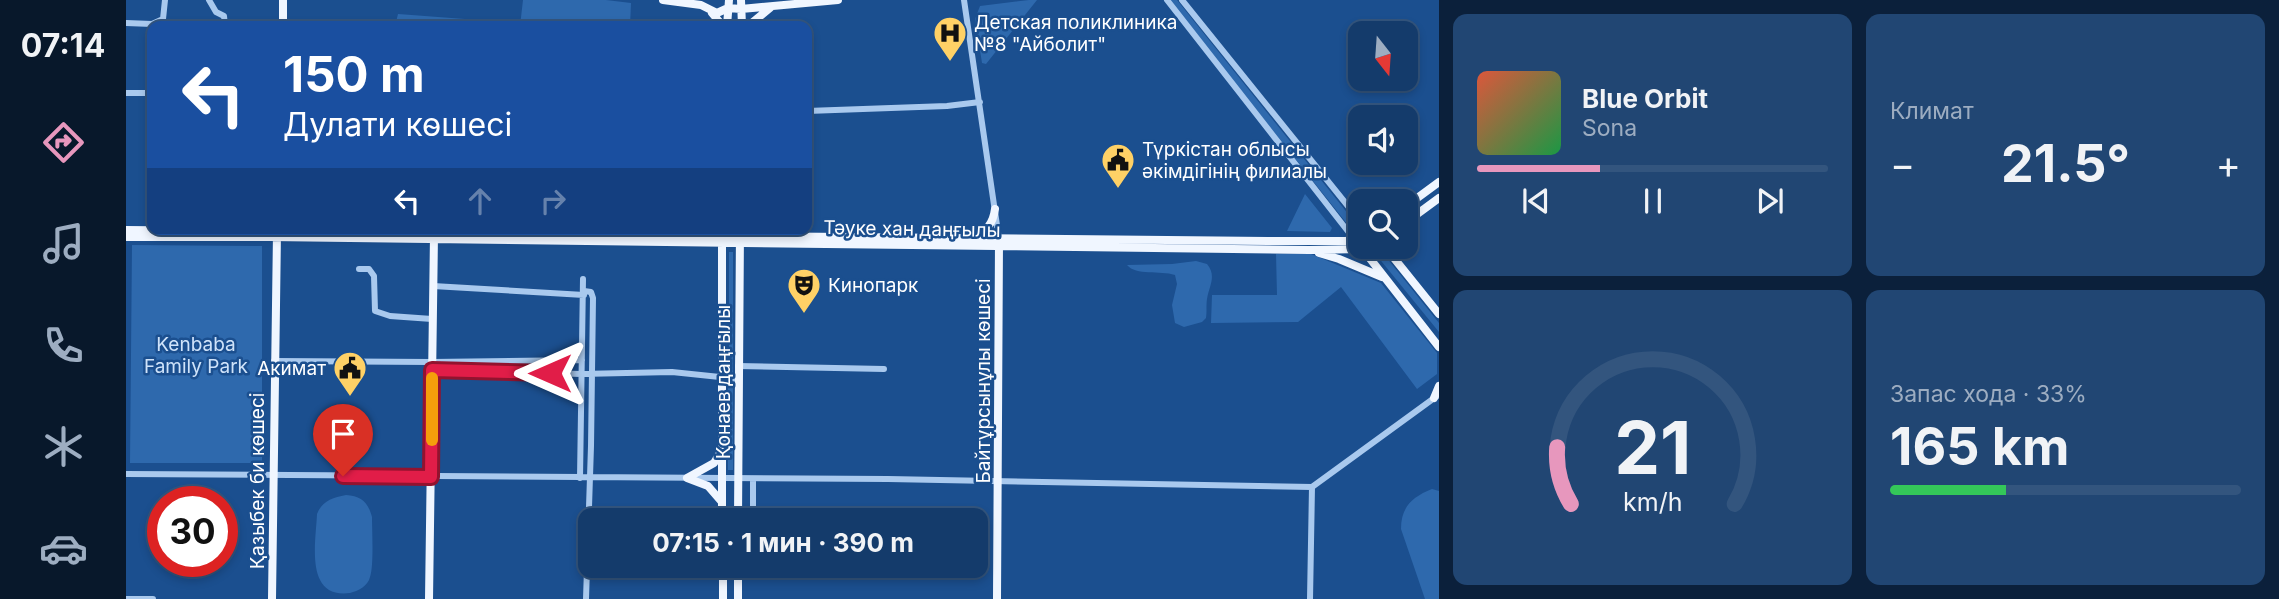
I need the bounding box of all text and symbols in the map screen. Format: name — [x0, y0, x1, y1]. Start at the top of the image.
place label: Детская поликлиника №8 "Айболит" — [974, 11, 1178, 56]
hospital icon: Детская поликлиника №8 "Айболит" — [931, 14, 969, 63]
north arrow — [1348, 21, 1418, 91]
map controls — [1348, 21, 1418, 259]
text: 07:14 — [21, 26, 105, 65]
text: 150 m — [283, 45, 425, 104]
icon: left — [168, 49, 259, 140]
text: Blue Orbit — [1582, 83, 1708, 114]
text: Климат — [1890, 97, 1974, 125]
text: Дулати көшесі — [283, 105, 512, 144]
button: sound — [1348, 105, 1418, 175]
text: Sona — [1582, 114, 1637, 142]
icon: directions — [39, 118, 88, 167]
text: 21.5° — [2001, 132, 2130, 195]
place label: Түркістан облысы әкімдігінің филиалы — [1142, 138, 1327, 183]
public building icon: Түркістан облысы әкімдігінің филиалы — [1099, 141, 1137, 190]
text: − — [1890, 141, 1915, 187]
text: + — [2216, 141, 2241, 187]
icon: left — [388, 182, 426, 220]
icon: ahead — [461, 182, 499, 220]
icon: right — [534, 182, 572, 220]
icon: previous — [1517, 182, 1555, 220]
icon: pause — [1634, 182, 1672, 220]
icon: next — [1751, 182, 1789, 220]
button: search — [1348, 189, 1418, 259]
street label: Тәуке хан даңғылы — [823, 216, 1001, 242]
icon: music — [39, 219, 88, 268]
theatre icon: Кинопарк — [785, 266, 823, 315]
place label: Кинопарк — [828, 274, 919, 297]
street label: Байтұрсынұлы көшесі — [972, 278, 995, 484]
street label: Қонаев даңғылы — [712, 305, 735, 459]
icon: phone — [39, 321, 88, 370]
park label: Kenbaba Family Park — [144, 333, 249, 378]
position arrow — [513, 336, 587, 410]
public building icon: Акимат — [331, 349, 369, 398]
place label: Акимат — [257, 357, 326, 380]
text: Запас хода · 33% — [1890, 380, 2087, 408]
street label: Қазыбек би көшесі — [246, 393, 269, 569]
text: 21 — [1614, 403, 1691, 492]
pin — [313, 404, 373, 476]
icon: arrive — [324, 415, 362, 453]
text: 165 km — [1890, 415, 2069, 478]
icon: climate — [39, 422, 88, 471]
speed limit sign: 30 — [147, 486, 238, 577]
text: km/h — [1623, 486, 1682, 516]
icon: car — [39, 524, 88, 573]
text: 07:15 · 1 мин · 390 m — [652, 527, 914, 558]

